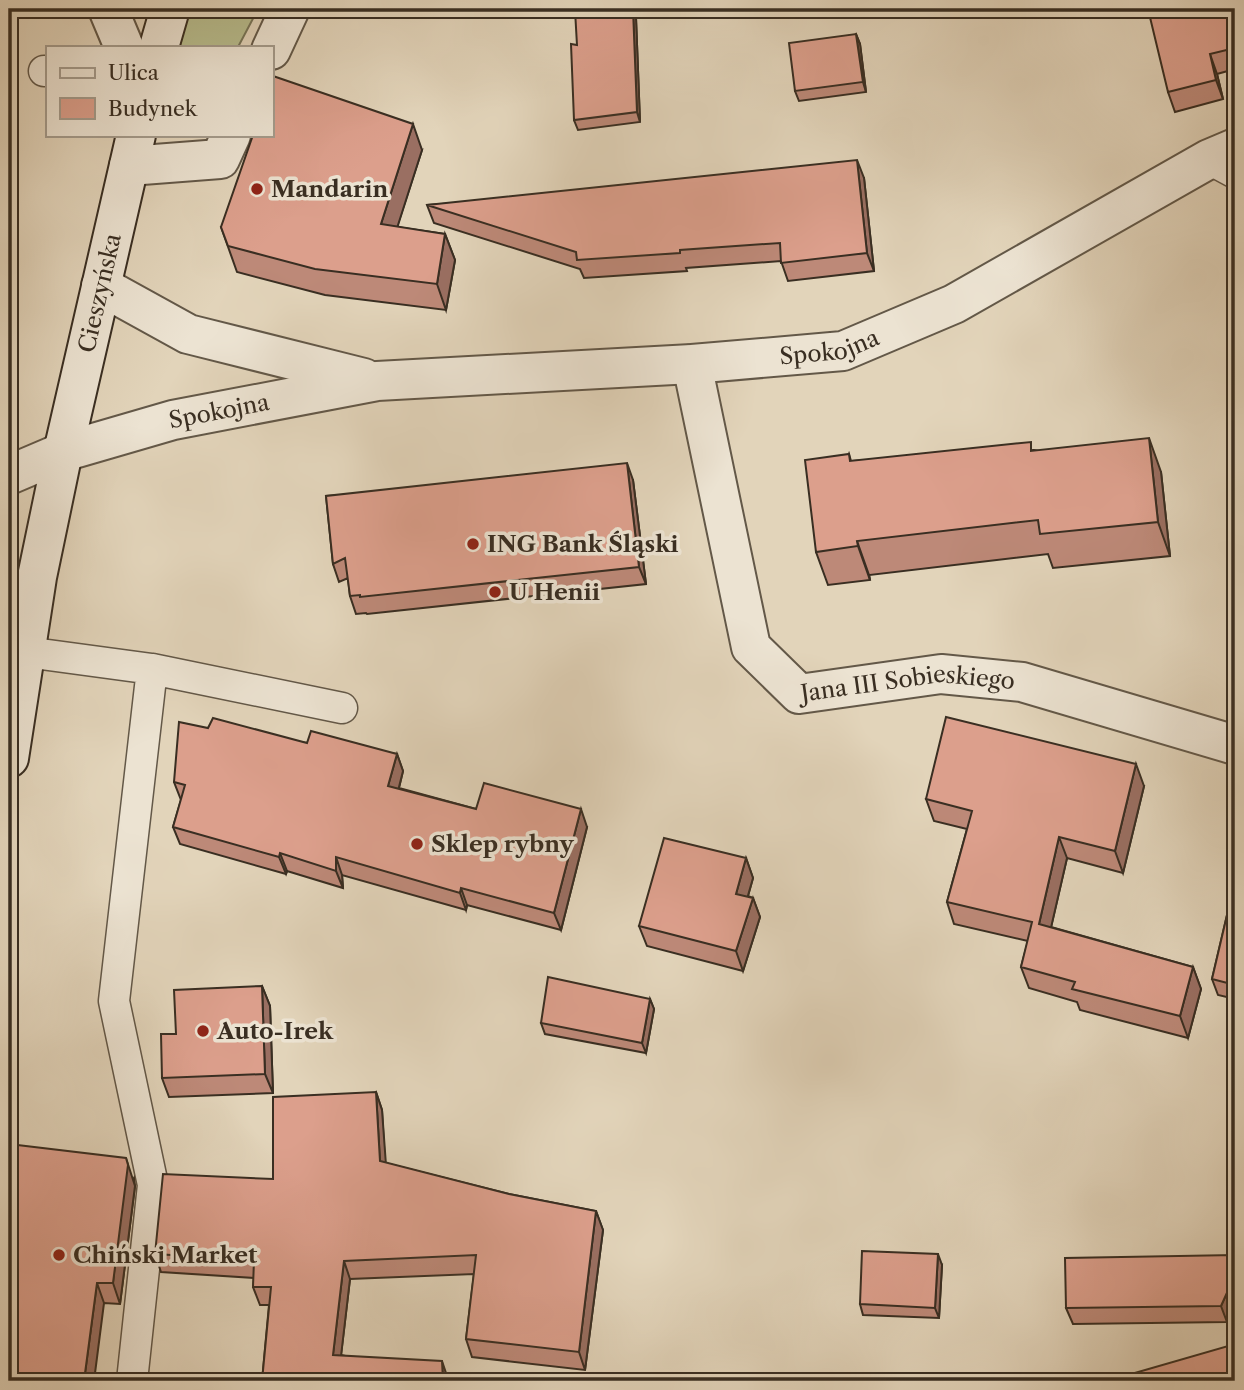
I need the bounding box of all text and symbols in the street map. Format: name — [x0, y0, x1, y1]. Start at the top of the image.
legend — [46, 46, 273, 136]
text: Ulica — [108, 60, 160, 85]
text: Budynek — [108, 96, 198, 121]
place label: Mandarin — [271, 175, 388, 203]
marker: Mandarin — [249, 181, 265, 197]
street label: Cieszyńska — [72, 230, 127, 355]
street label: Spokojna — [778, 323, 884, 370]
street label: Spokojna — [166, 388, 272, 435]
place label: ING Bank Śląski — [487, 530, 678, 558]
marker: ING Bank Śląski — [465, 536, 481, 552]
place label: U Henii — [509, 578, 600, 606]
marker: U Henii — [487, 584, 503, 600]
street label: Jana III Sobieskiego — [796, 659, 1016, 708]
place label: Sklep rybny — [431, 830, 574, 858]
marker: Sklep rybny — [409, 836, 425, 852]
place label: Auto-Irek — [216, 1017, 334, 1045]
marker: Auto-Irek — [195, 1023, 211, 1039]
place label: Chiński Market — [73, 1241, 258, 1269]
marker: Chiński Market — [51, 1247, 67, 1263]

